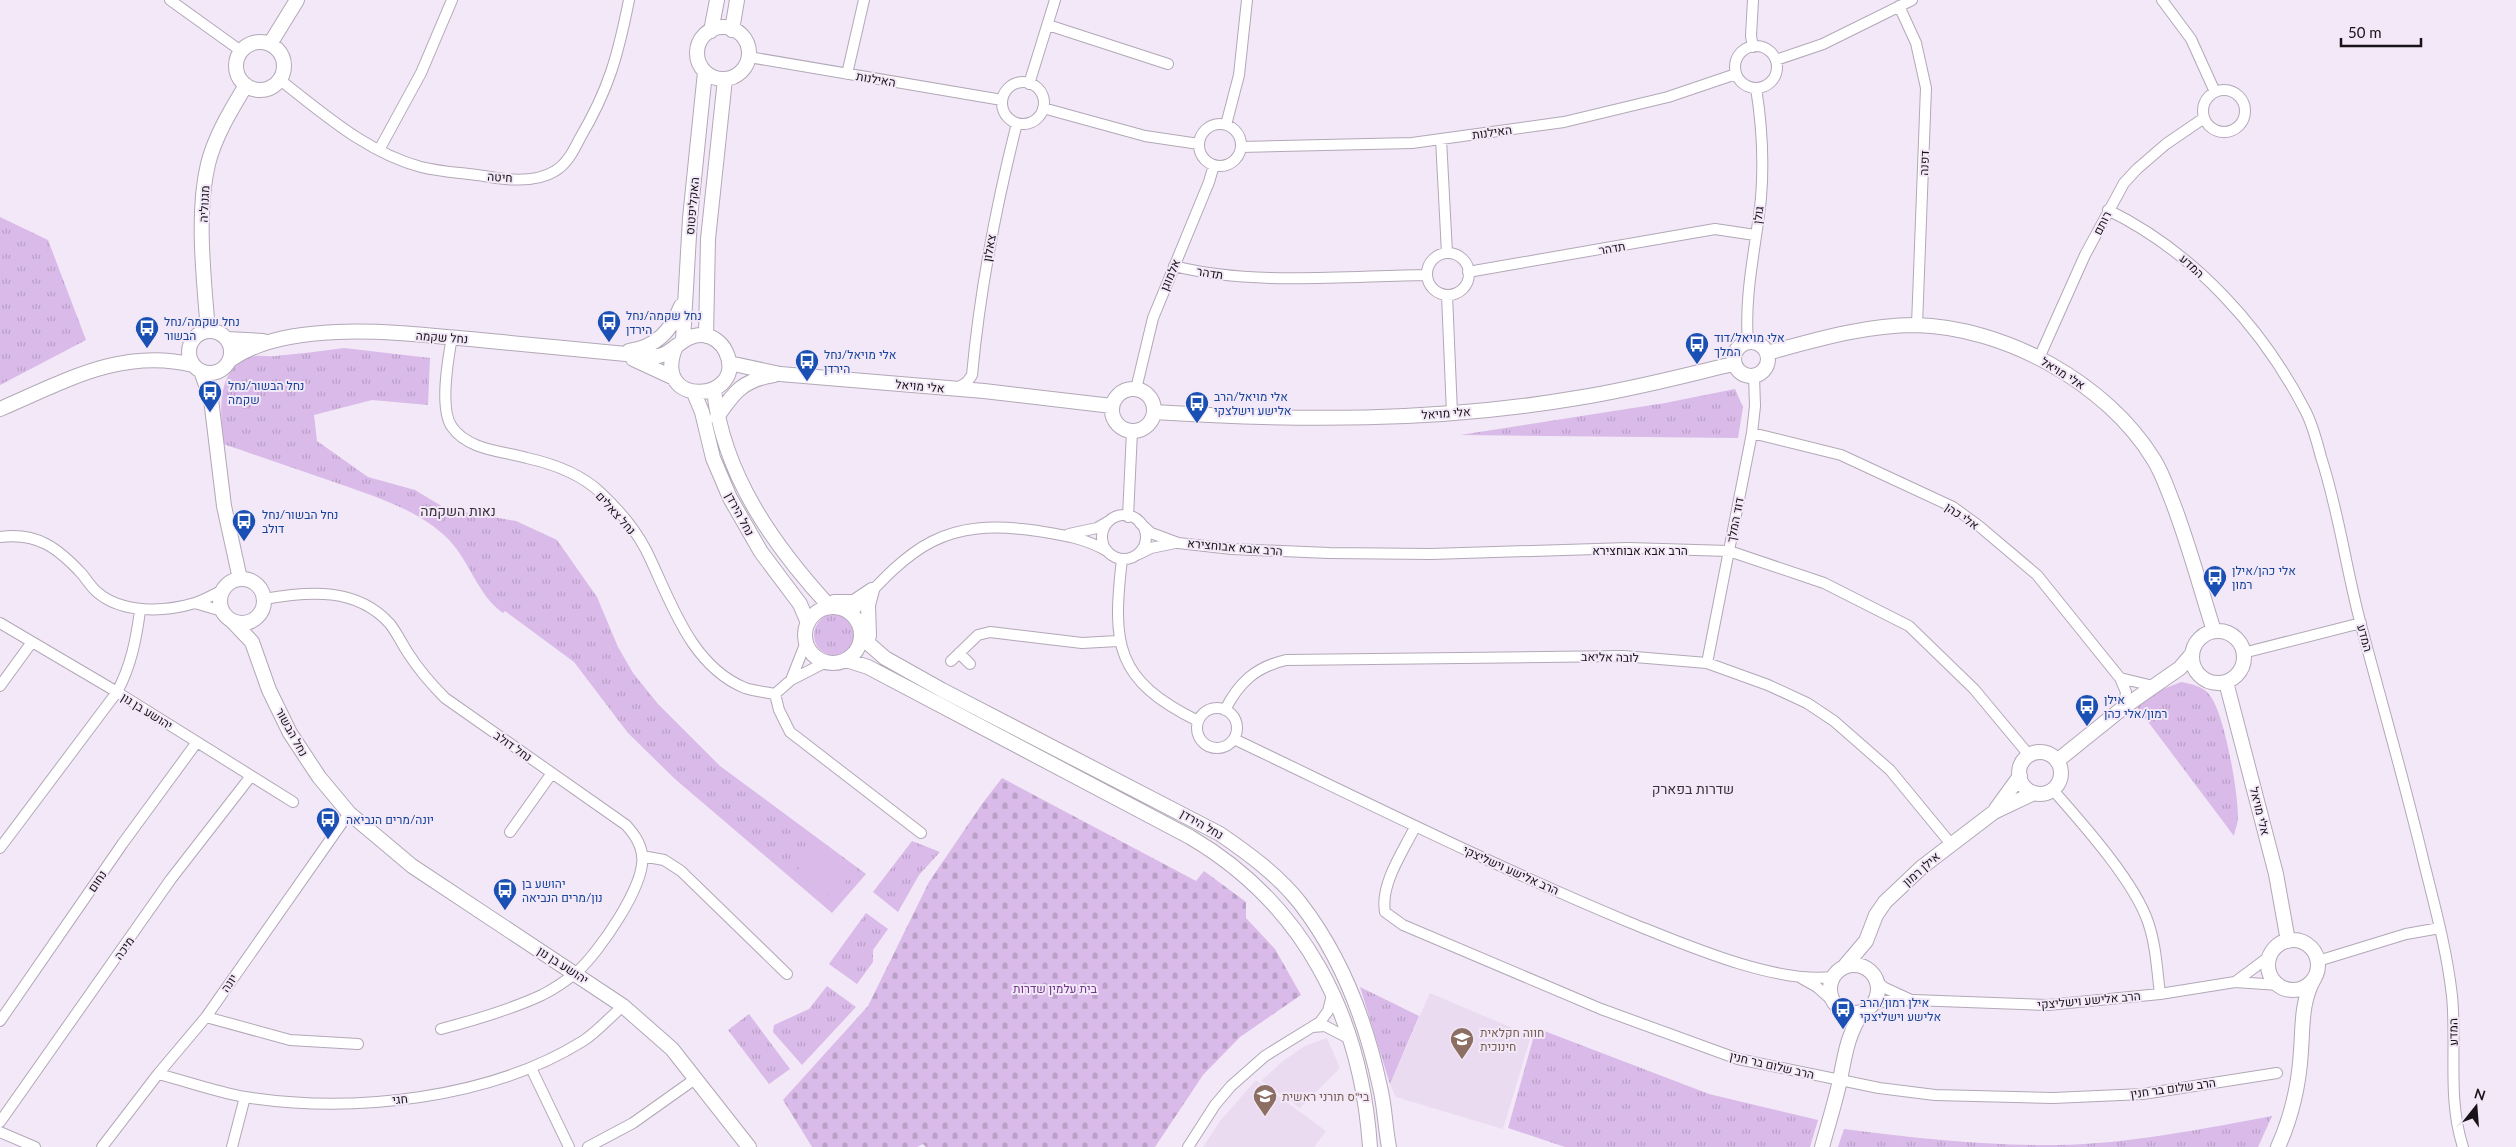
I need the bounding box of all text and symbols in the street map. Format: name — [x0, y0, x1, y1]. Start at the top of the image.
scale bar — [2341, 15, 2421, 47]
text: 50 m — [2348, 23, 2382, 41]
street label: האילנות — [855, 68, 897, 90]
street label: האילנות — [1471, 122, 1513, 142]
street label: דפנה — [1916, 150, 1932, 176]
street label: חיטה — [487, 169, 513, 185]
street label: האקליפטוס — [682, 176, 702, 236]
street label: מגנוליה — [196, 185, 212, 223]
street label: גולן — [1749, 205, 1767, 225]
street label: רותם — [2090, 209, 2114, 237]
street label: צאלון — [979, 233, 999, 263]
street label: תדהר — [1598, 238, 1626, 258]
street label: המדע — [2177, 251, 2207, 281]
street label: אלמוגן — [1157, 257, 1183, 293]
street label: תדהר — [1196, 264, 1224, 282]
place label: נחל שקמה/נחל הירדן — [626, 308, 702, 337]
bus stop icon: נחל שקמה/נחל הירדן — [596, 309, 622, 343]
place label: נחל שקמה/נחל הבשור — [164, 314, 240, 343]
bus stop icon: נחל שקמה/נחל הבשור — [134, 315, 160, 349]
street label: נחל שקמה — [415, 328, 469, 346]
place label: אלי מויאל/דוד המלך — [1714, 330, 1785, 359]
bus stop icon: אלי מויאל/דוד המלך — [1684, 331, 1710, 365]
place label: אלי מויאל/נחל הירדן — [824, 347, 897, 376]
bus stop icon: אלי מויאל/נחל הירדן — [794, 348, 820, 382]
street label: אלי מויאל — [2038, 354, 2088, 393]
street label: אלי מויאל — [895, 376, 945, 396]
place label: נחל הבשור/נחל שקמה — [228, 378, 304, 407]
bus stop icon: נחל הבשור/נחל שקמה — [197, 379, 223, 413]
place label: אלי מויאל/הרב אלישע וישלצקי — [1214, 389, 1292, 418]
bus stop icon: אלי מויאל/הרב אלישע וישלצקי — [1184, 390, 1210, 424]
street label: אלי מויאל — [1421, 404, 1471, 422]
street label: נחל צאלים — [593, 488, 639, 538]
street label: נחל הירדן — [722, 490, 758, 538]
street label: דוד המלך — [1723, 496, 1747, 544]
street label: אלי כהן — [1942, 499, 1982, 533]
district label: נאות השקמה — [420, 502, 496, 519]
place label: נחל הבשור/נחל דולב — [262, 507, 338, 536]
bus stop icon: נחל הבשור/נחל דולב — [231, 508, 257, 542]
street label: הרב אבא אבוחצירא — [1187, 535, 1283, 559]
street label: הרב אבא אבוחצירא — [1592, 543, 1688, 558]
place label: אלי כהן/אילן רמון — [2232, 563, 2296, 592]
bus stop icon: אלי כהן/אילן רמון — [2202, 564, 2228, 598]
street label: המדע — [2354, 623, 2376, 653]
street label: לובה אליאב — [1581, 649, 1639, 665]
street label: יהושע בן נון — [118, 689, 176, 733]
place label: אילן רמון/אלי כהן — [2104, 692, 2167, 721]
bus stop icon: אילן רמון/אלי כהן — [2074, 693, 2100, 727]
street label: נחל הבשור — [273, 705, 311, 759]
street label: נחל דולב — [491, 727, 535, 765]
district label: שדרות בפארק — [1652, 780, 1734, 797]
street label: אלי מויאל — [2247, 785, 2273, 837]
bus stop icon: יונה/מרים הנביאה — [315, 806, 341, 840]
street label: נחל הירדן — [1178, 806, 1226, 842]
place label: יונה/מרים הנביאה — [346, 812, 434, 827]
street label: הרב אלישע וישליצקי — [1461, 842, 1561, 898]
street label: אילן רמון — [1899, 849, 1943, 889]
street label: נחום — [84, 867, 110, 895]
place label: יהושע בן נון/מרים הנביאה — [522, 876, 603, 905]
bus stop icon: יהושע בן נון/מרים הנביאה — [492, 877, 518, 911]
street label: מיכה — [111, 934, 137, 962]
street label: יהושע בן נון — [535, 943, 591, 987]
street label: יונה — [218, 971, 240, 995]
park label: בית עלמין שדרות — [1013, 981, 1098, 996]
street label: הרב אלישע וישליצקי — [2037, 988, 2141, 1012]
place label: אילן רמון/הרב אלישע וישליצקי — [1860, 995, 1941, 1024]
bus stop icon: אילן רמון/הרב אלישע וישליצקי — [1830, 996, 1856, 1030]
street label: המדע — [2445, 1018, 2461, 1046]
place label: חווה חקלאית חינוכית — [1480, 1025, 1544, 1054]
school or university icon: חווה חקלאית חינוכית — [1449, 1026, 1475, 1060]
street label: הרב שלום בר חנין — [1728, 1048, 1816, 1082]
street label: הרב שלום בר חנין — [2129, 1075, 2217, 1101]
north arrow — [2451, 1082, 2501, 1132]
school or university icon: בי"ס תורני ראשית — [1252, 1083, 1278, 1117]
text: N — [2472, 1084, 2488, 1104]
place label: בי"ס תורני ראשית — [1282, 1089, 1370, 1104]
street label: חגי — [391, 1091, 409, 1107]

